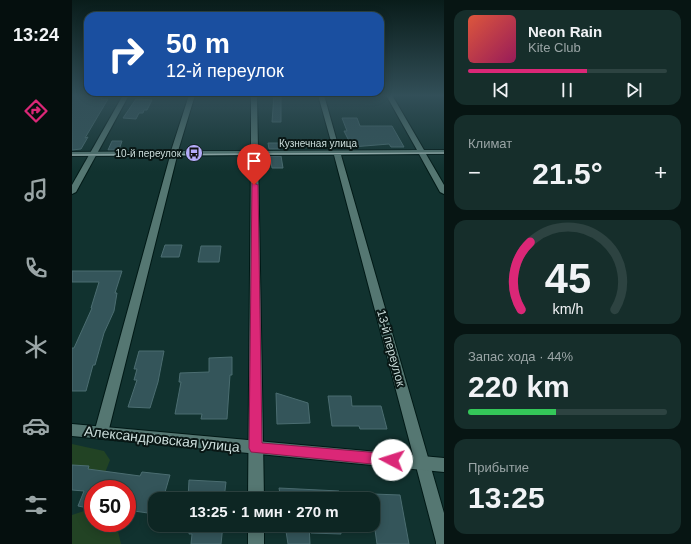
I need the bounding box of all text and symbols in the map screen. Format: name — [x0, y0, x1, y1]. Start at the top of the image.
text: Neon Rain — [528, 23, 602, 40]
text: 13:24 — [13, 25, 59, 45]
icon: right — [100, 28, 152, 80]
text: 50 m — [166, 28, 230, 59]
text: Kite Club — [528, 40, 581, 55]
text: 12-й переулок — [166, 61, 284, 81]
icon: previous — [490, 79, 512, 101]
icon: pause — [556, 79, 578, 101]
icon: next — [623, 79, 645, 101]
icon: directions — [22, 97, 50, 125]
text: Климат — [468, 136, 512, 151]
street label: Кузнечная улица — [279, 138, 358, 149]
bus stop icon: 10-й переулок — [184, 143, 204, 163]
pin — [237, 144, 271, 185]
place label: 10-й переулок — [116, 148, 182, 159]
icon: arrive — [243, 150, 265, 172]
text: 21.5° — [532, 157, 603, 190]
text: − — [468, 160, 481, 185]
text: + — [654, 160, 667, 185]
icon: music — [22, 176, 50, 204]
icon: phone — [22, 254, 50, 282]
text: 45 — [544, 255, 591, 302]
text: km/h — [552, 301, 583, 317]
street label: 13-й переулок — [374, 308, 408, 388]
icon: climate — [22, 333, 50, 361]
text: Запас хода · 44% — [468, 349, 573, 364]
text: 220 km — [468, 370, 570, 403]
icon: car — [22, 412, 50, 440]
street label: Александровская улица — [83, 423, 241, 455]
position arrow — [371, 439, 413, 481]
text: Прибытие — [468, 460, 529, 475]
speed limit sign: 50 — [84, 480, 136, 532]
text: 13:25 — [468, 481, 545, 514]
icon: filters — [22, 491, 50, 519]
text: 13:25 · 1 мин · 270 m — [189, 503, 339, 520]

